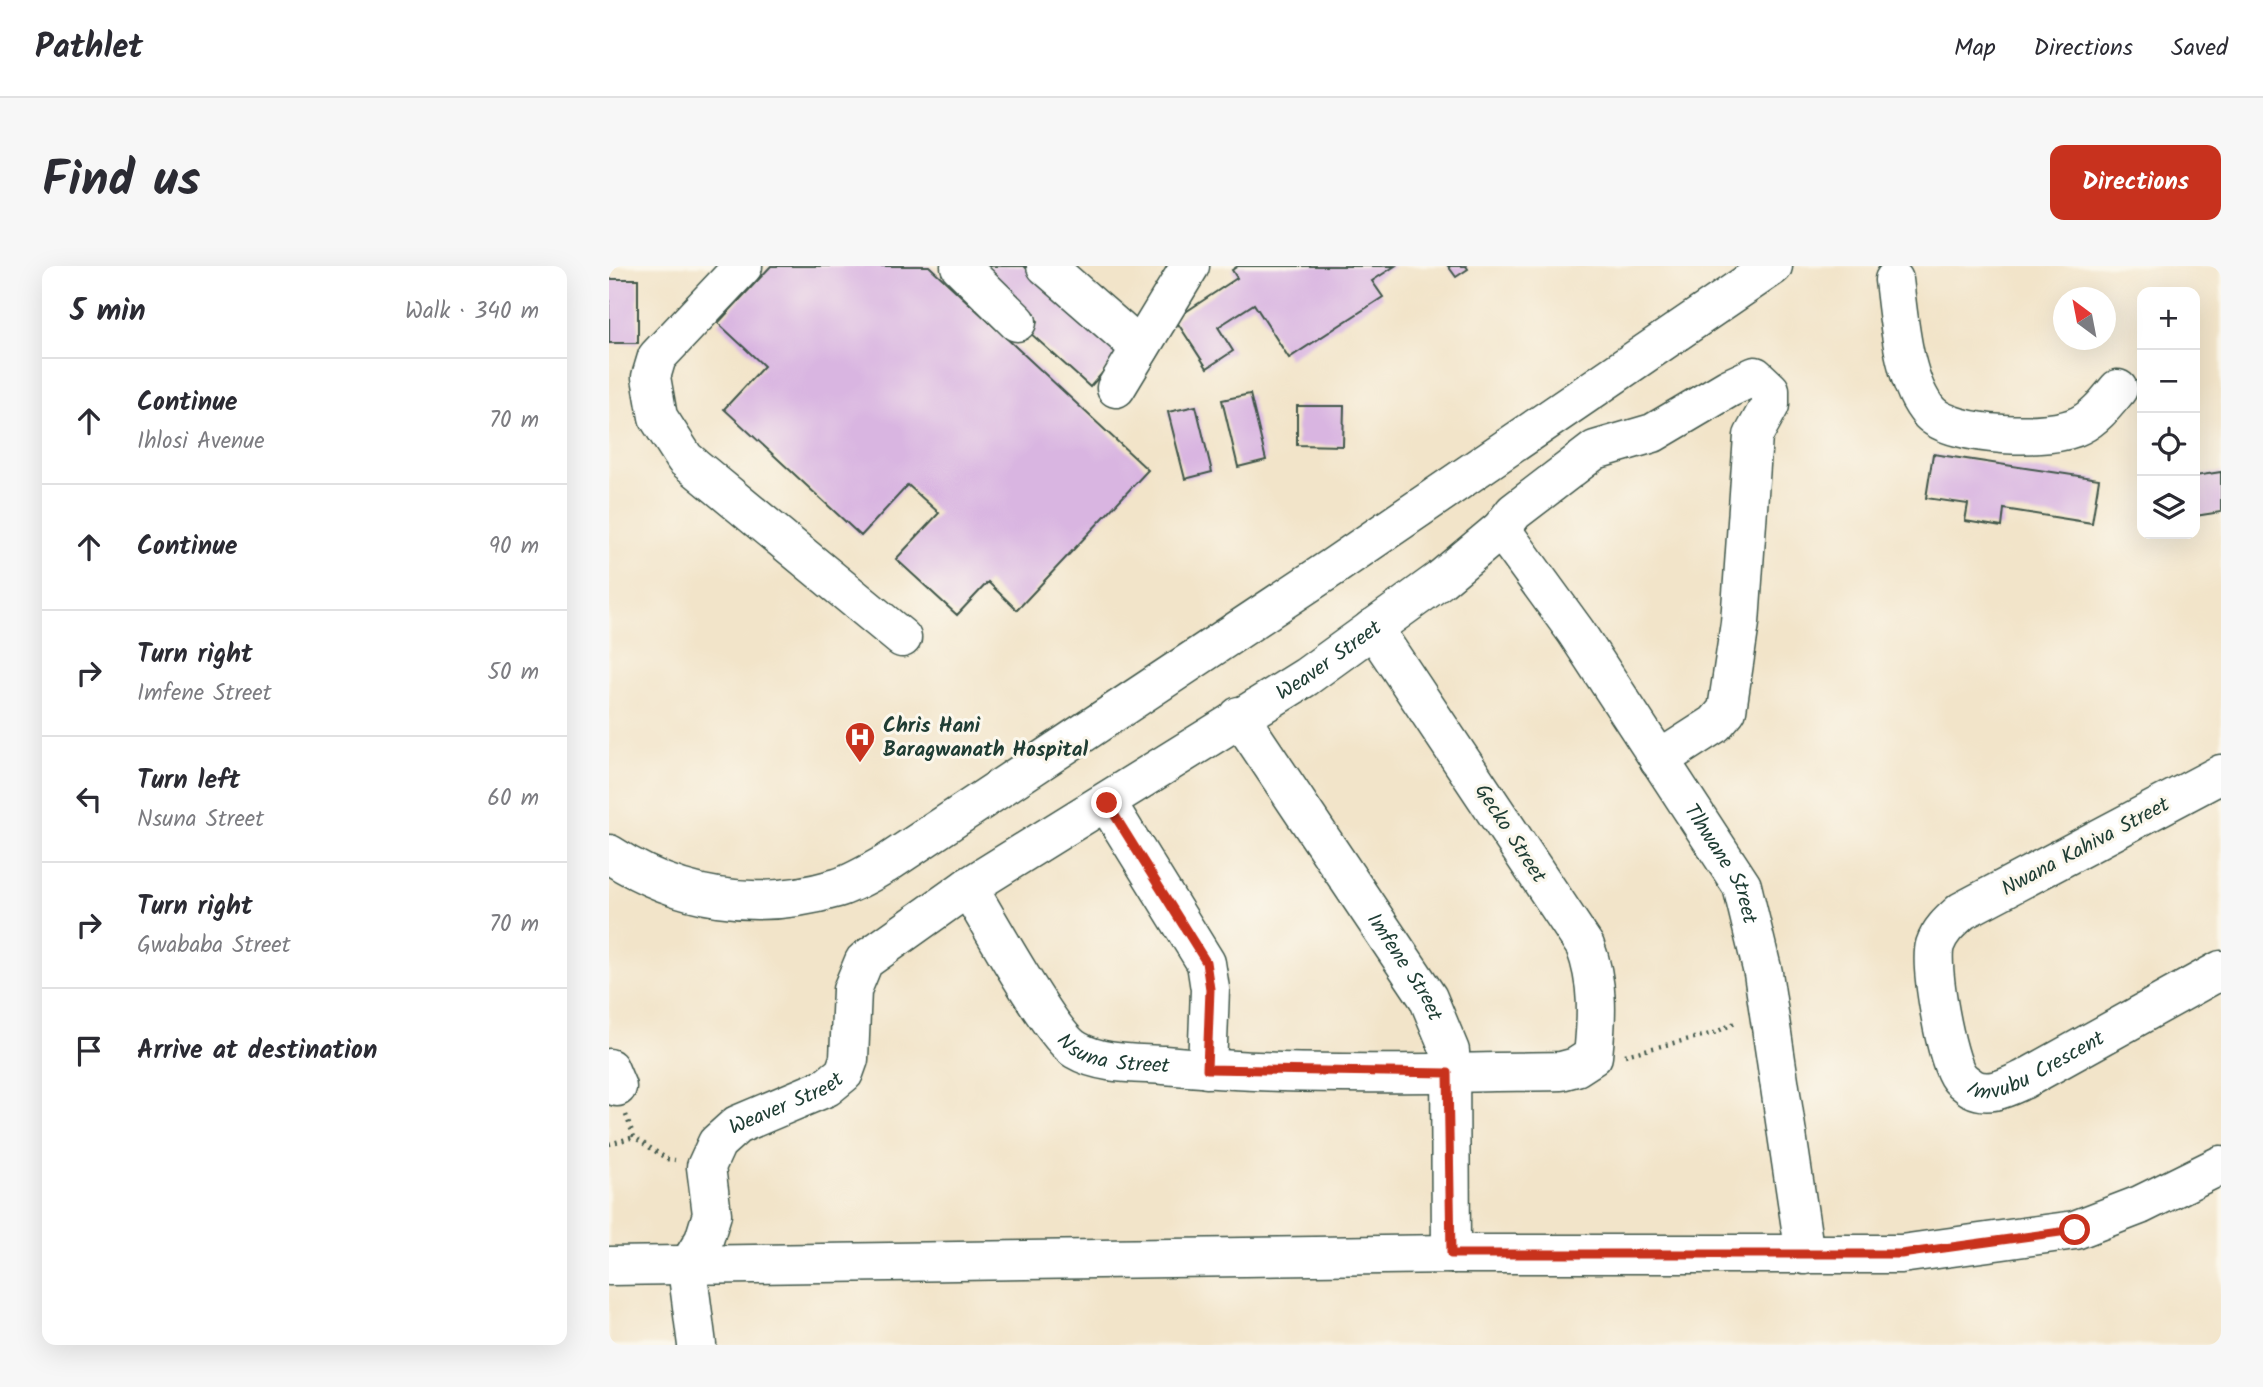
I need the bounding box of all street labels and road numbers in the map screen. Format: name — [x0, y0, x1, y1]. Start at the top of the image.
street label: Weaver Street — [1270, 612, 1390, 710]
street label: Gecko Street — [1465, 778, 1555, 891]
street label: Nwana Kahiva Street — [1996, 789, 2177, 906]
street label: Tlhwane Street — [1674, 798, 1766, 928]
street label: Imfene Street — [1357, 907, 1451, 1027]
street label: Imvubu Crescent — [1958, 1022, 2112, 1110]
street label: Nsuna Street — [1048, 1026, 1172, 1084]
street label: Weaver Street — [724, 1064, 853, 1145]

